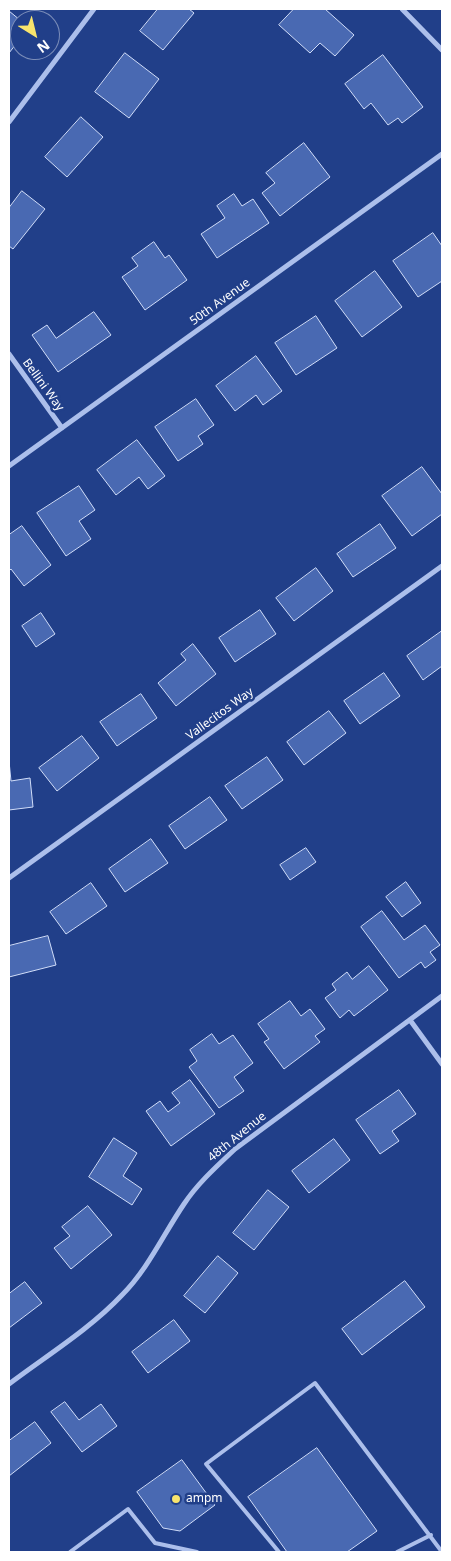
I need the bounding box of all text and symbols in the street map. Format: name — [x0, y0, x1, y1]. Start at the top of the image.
north arrow — [10, 10, 60, 60]
text: N — [33, 36, 54, 58]
street label: 50th Avenue — [187, 275, 253, 329]
street label: Bellini Way — [19, 356, 67, 414]
street label: Vallecitos Way — [184, 685, 256, 743]
street label: 48th Avenue — [205, 1109, 269, 1165]
place label: ampm — [186, 1492, 223, 1506]
marker: ampm — [170, 1493, 182, 1505]

